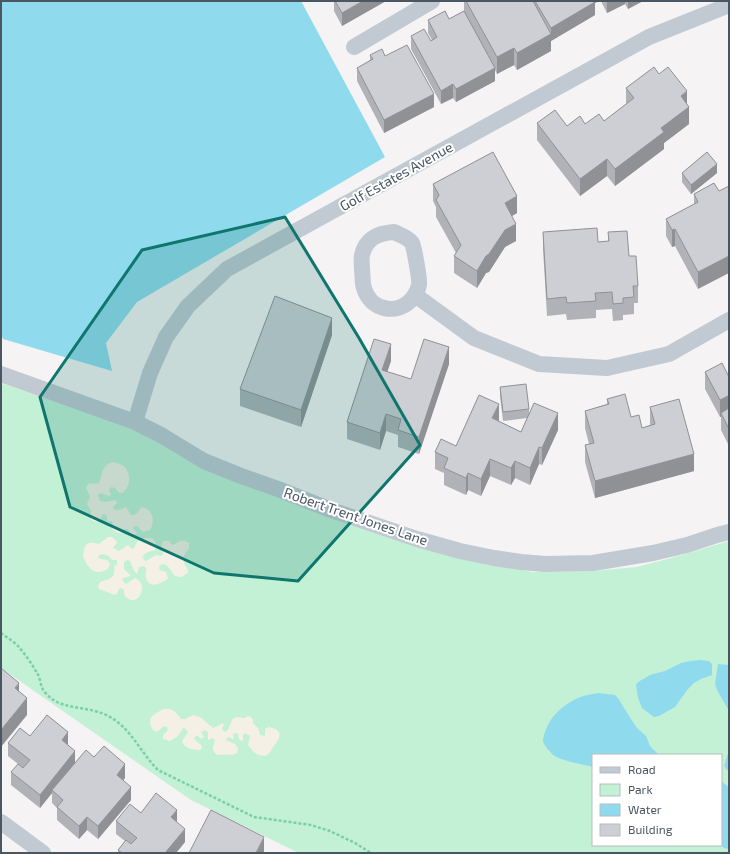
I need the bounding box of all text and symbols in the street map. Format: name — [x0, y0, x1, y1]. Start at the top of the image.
street label: Golf Estates Avenue — [336, 138, 456, 214]
street label: Robert Trent Jones Lane — [282, 483, 430, 549]
legend — [592, 754, 722, 846]
text: Road — [628, 762, 656, 776]
text: Park — [628, 782, 653, 796]
text: Water — [628, 802, 662, 816]
text: Building — [628, 822, 673, 836]

